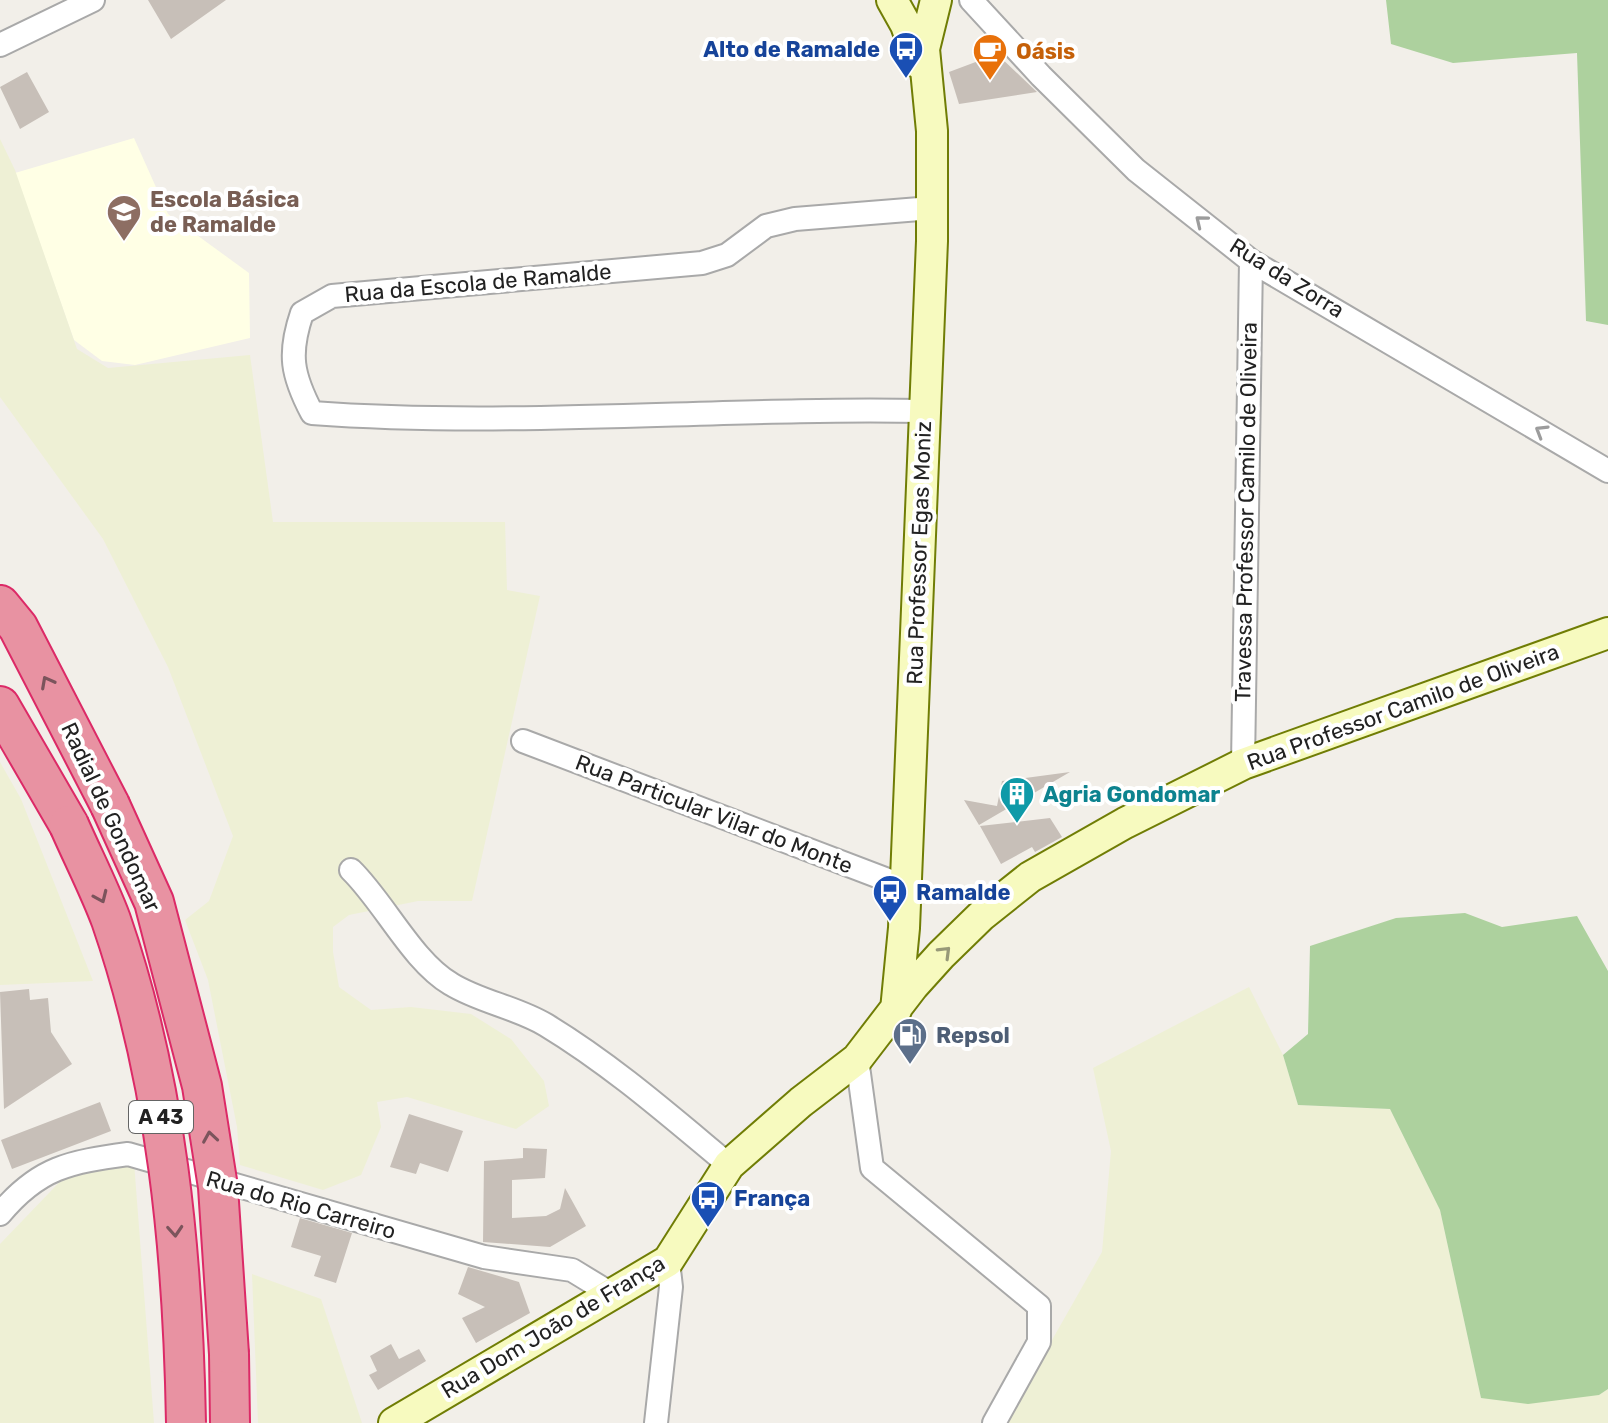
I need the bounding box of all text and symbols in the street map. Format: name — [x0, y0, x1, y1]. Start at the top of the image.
bus stop icon: Alto de Ramalde — [887, 30, 925, 80]
cafe icon: Oásis — [971, 32, 1009, 82]
place label: Alto de Ramalde — [703, 36, 880, 63]
place label: Oásis — [1016, 38, 1075, 65]
place label: Escola Básica de Ramalde — [150, 186, 300, 238]
school or university icon: Escola Básica de Ramalde — [105, 193, 143, 243]
one-way arrow — [1195, 217, 1210, 231]
street label: Rua da Zorra — [1225, 232, 1349, 324]
street label: Rua da Escola de Ramalde — [343, 258, 613, 308]
street label: Travessa Professor Camilo de Oliveira — [1229, 322, 1263, 702]
street label: Rua Professor Egas Moniz — [901, 421, 937, 685]
one-way arrow — [1535, 426, 1550, 441]
street label: Rua Professor Camilo de Oliveira — [1243, 638, 1563, 776]
one-way arrow — [41, 676, 57, 690]
street label: Radial de Gondomar — [55, 718, 167, 916]
street label: Rua Particular Vilar do Monte — [572, 749, 856, 879]
building icon: Agria Gondomar — [998, 775, 1036, 825]
place label: Agria Gondomar — [1043, 781, 1220, 808]
bus stop icon: Ramalde — [871, 873, 909, 923]
place label: Ramalde — [916, 879, 1011, 906]
one-way arrow — [91, 889, 107, 903]
one-way arrow — [936, 946, 950, 961]
fuel station icon: Repsol — [891, 1016, 929, 1066]
place label: Repsol — [936, 1022, 1010, 1049]
road number: A 43 — [129, 1101, 193, 1133]
one-way arrow — [202, 1131, 219, 1144]
street label: Rua do Rio Carreiro — [203, 1165, 399, 1245]
bus stop icon: França — [689, 1179, 727, 1229]
place label: França — [734, 1185, 810, 1212]
one-way arrow — [166, 1225, 183, 1238]
street label: Rua Dom João de França — [436, 1250, 670, 1404]

